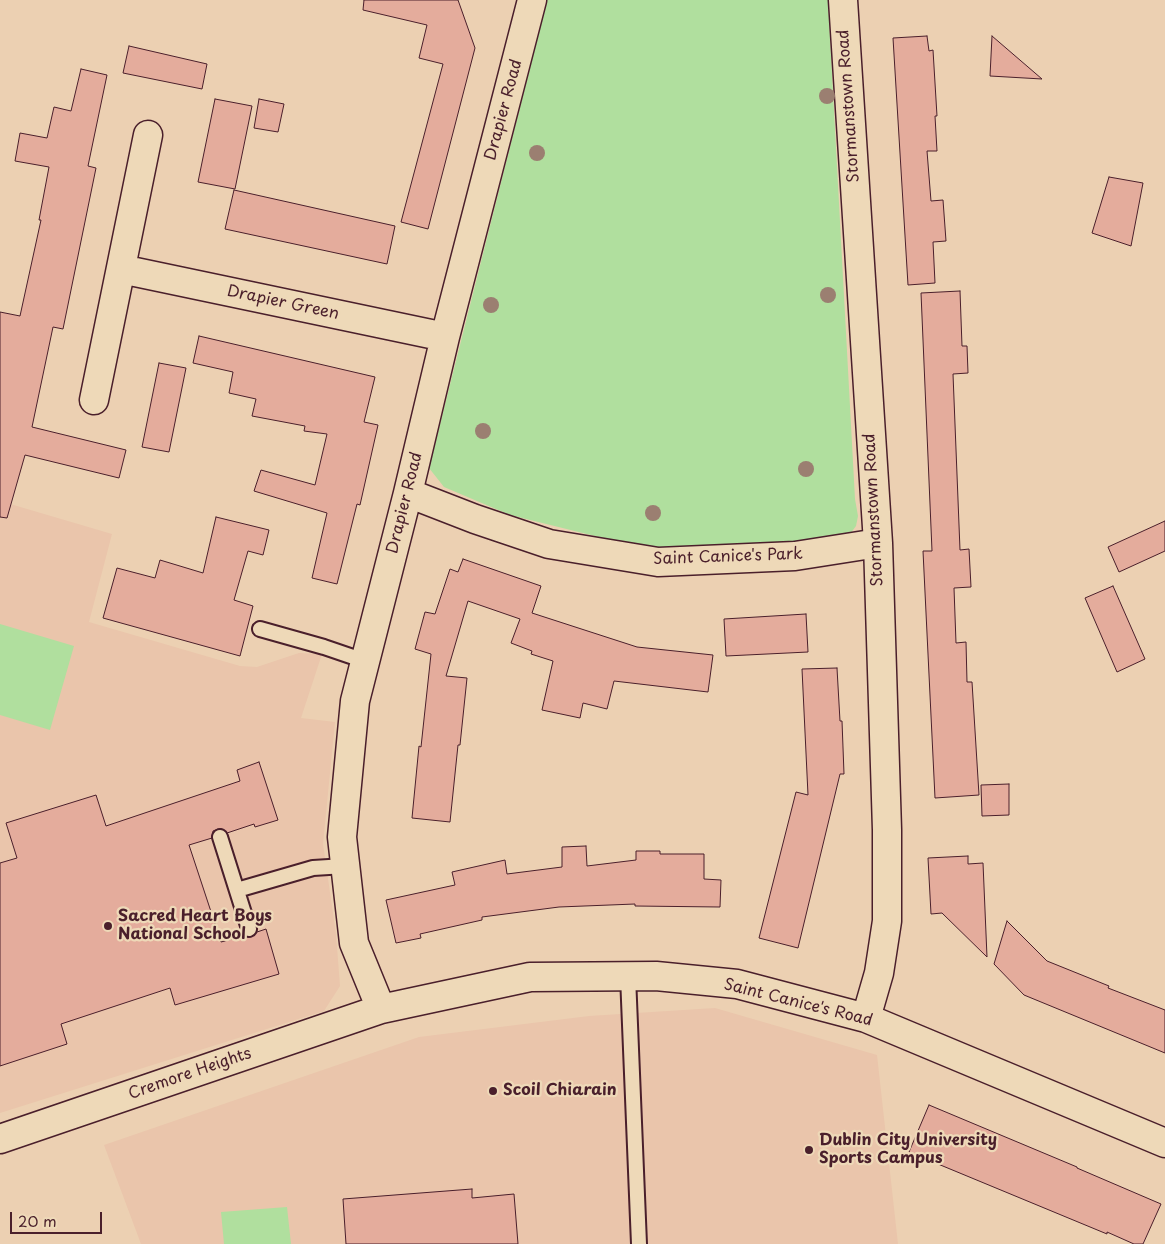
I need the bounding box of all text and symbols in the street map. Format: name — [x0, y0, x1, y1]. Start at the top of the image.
street label: Stormanstown Road — [834, 29, 864, 183]
street label: Drapier Road — [481, 57, 527, 163]
street label: Drapier Green — [225, 282, 341, 324]
street label: Stormanstown Road — [860, 433, 888, 587]
street label: Drapier Road — [383, 450, 427, 556]
street label: Saint Canice's Park — [653, 545, 803, 569]
place label: Sacred Heart Boys National School — [118, 907, 272, 945]
marker: Sacred Heart Boys National School — [102, 920, 114, 932]
street label: Saint Canice's Road — [722, 975, 874, 1031]
street label: Cremore Heights — [126, 1044, 254, 1104]
place label: Scoil Chiarain — [503, 1081, 617, 1101]
marker: Scoil Chiarain — [487, 1085, 499, 1097]
place label: Dublin City University Sports Campus — [819, 1131, 997, 1169]
marker: Dublin City University Sports Campus — [803, 1144, 815, 1156]
scale bar — [12, 1202, 105, 1234]
text: 20 m — [18, 1209, 57, 1232]

